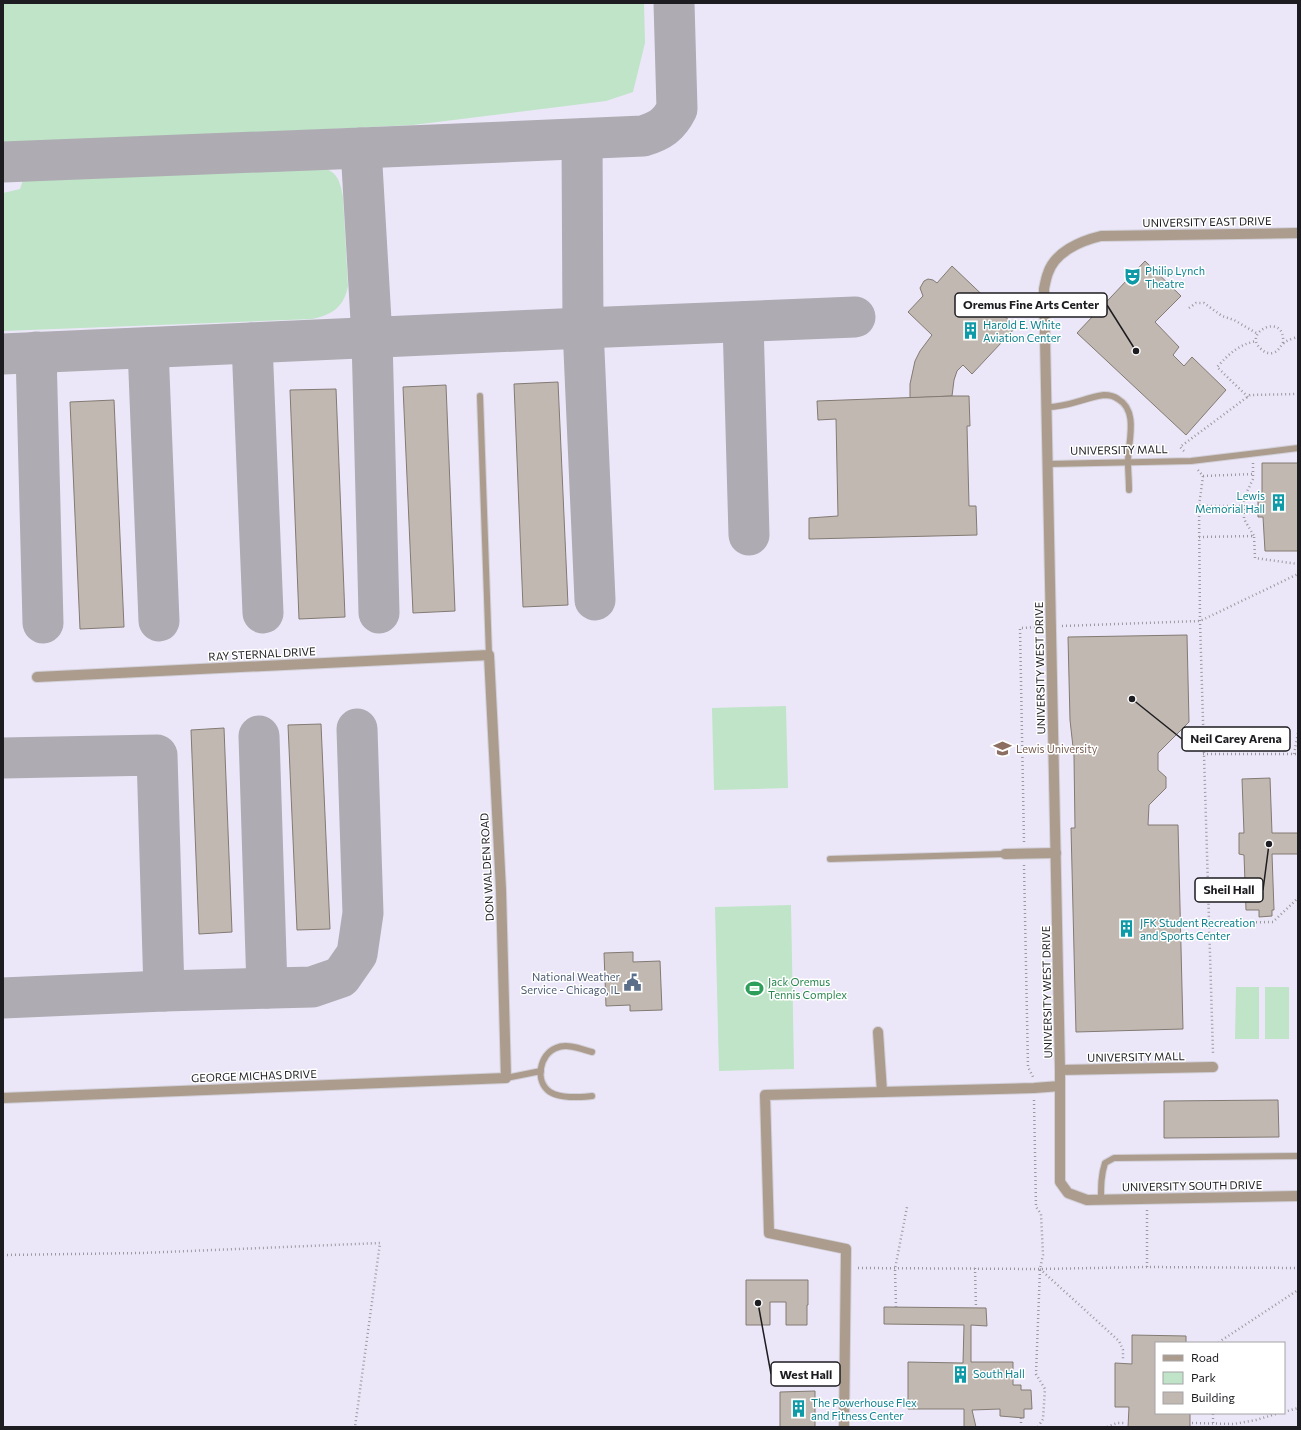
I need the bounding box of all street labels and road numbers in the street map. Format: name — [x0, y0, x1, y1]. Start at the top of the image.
street label: UNIVERSITY EAST DRIVE — [1142, 214, 1272, 229]
street label: UNIVERSITY MALL — [1070, 442, 1168, 457]
street label: UNIVERSITY WEST DRIVE — [1032, 602, 1047, 734]
street label: RAY STERNAL DRIVE — [208, 644, 316, 663]
street label: DON WALDEN ROAD — [477, 813, 496, 921]
street label: UNIVERSITY WEST DRIVE — [1039, 926, 1054, 1058]
street label: UNIVERSITY MALL — [1087, 1049, 1185, 1064]
street label: GEORGE MICHAS DRIVE — [191, 1067, 317, 1084]
street label: UNIVERSITY SOUTH DRIVE — [1122, 1178, 1262, 1193]

